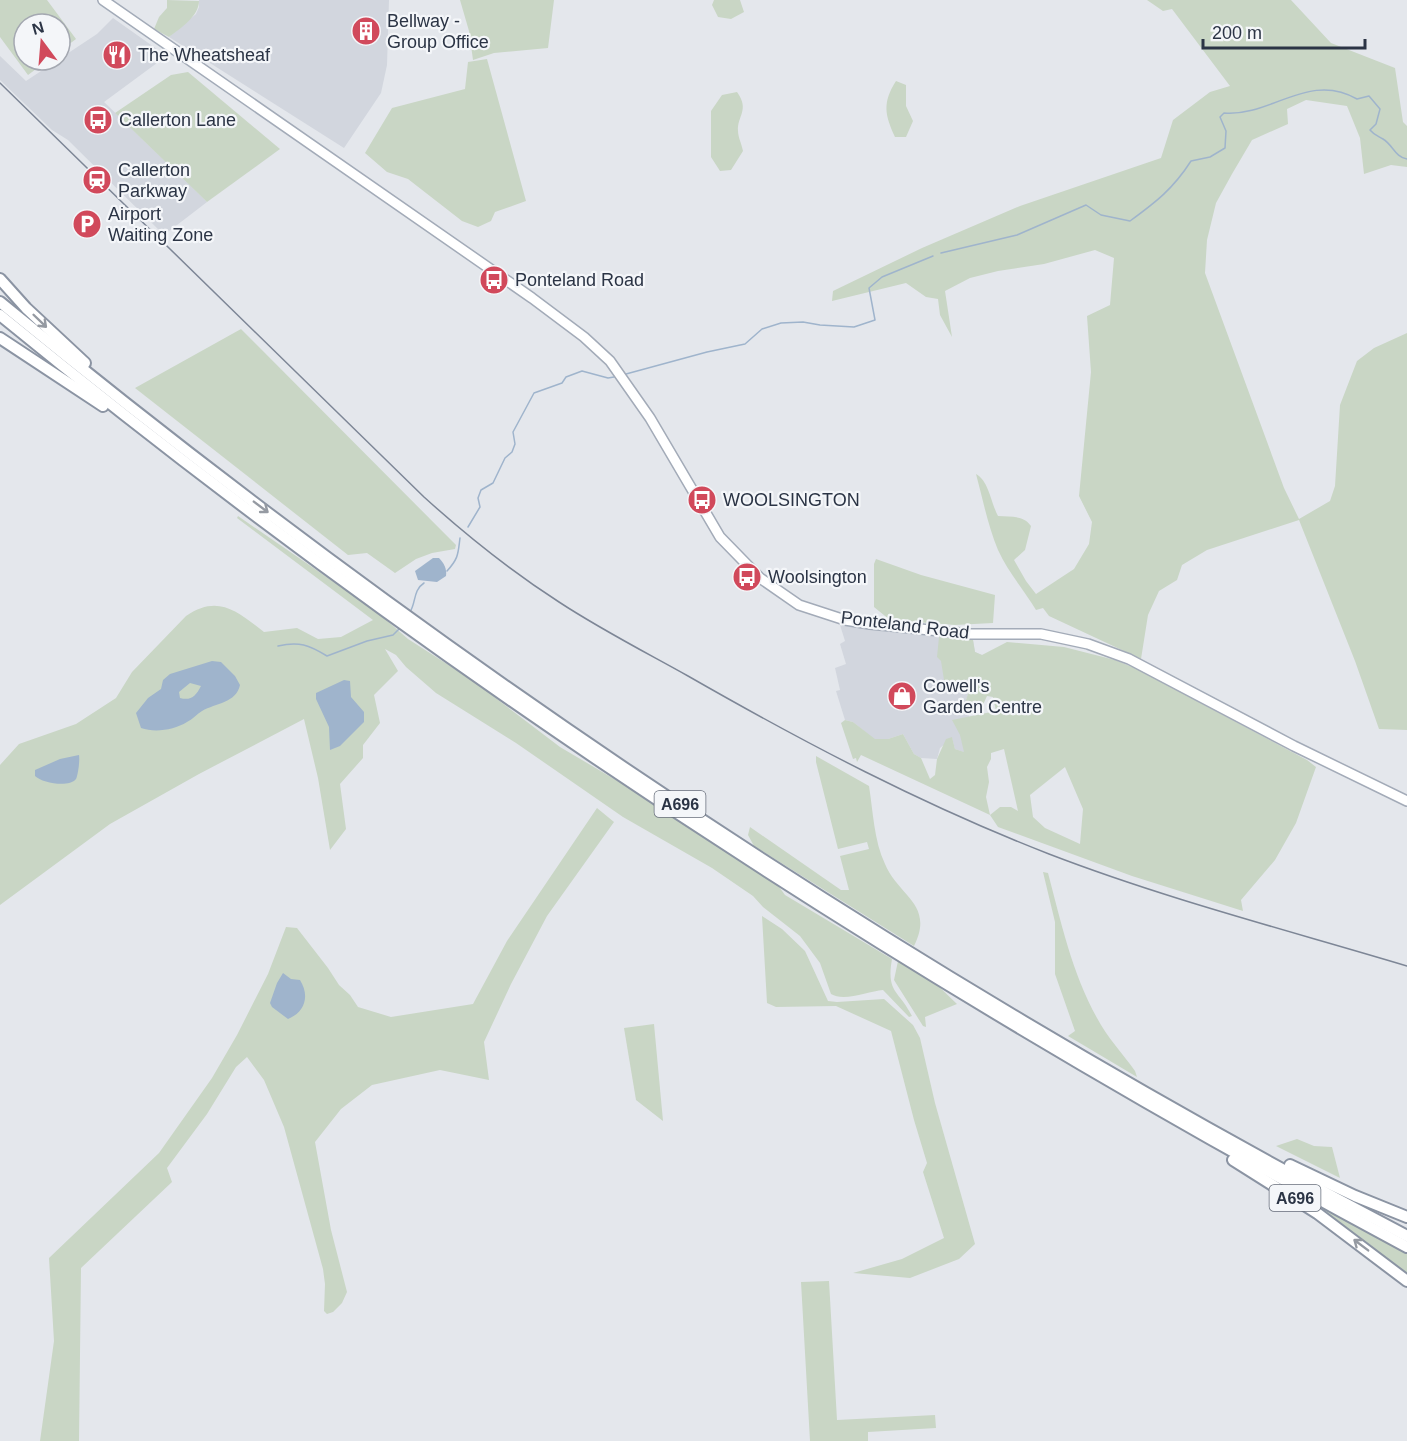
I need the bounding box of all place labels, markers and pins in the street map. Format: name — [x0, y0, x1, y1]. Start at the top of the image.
place label: Bellway - Group Office — [387, 11, 489, 52]
building icon: Bellway - Group Office — [350, 15, 382, 47]
restaurant icon: The Wheatsheaf — [101, 39, 133, 71]
place label: The Wheatsheaf — [138, 45, 271, 65]
bus stop icon: Callerton Lane — [82, 104, 114, 136]
place label: Callerton Lane — [119, 110, 236, 130]
place label: Callerton Parkway — [118, 160, 190, 201]
station icon: Callerton Parkway — [81, 164, 113, 196]
place label: Airport Waiting Zone — [108, 204, 213, 245]
parking icon: Airport Waiting Zone — [71, 208, 103, 240]
bus stop icon: Ponteland Road — [478, 264, 510, 296]
place label: Ponteland Road — [515, 270, 644, 290]
bus stop icon: WOOLSINGTON — [686, 484, 718, 516]
place label: WOOLSINGTON — [723, 490, 860, 510]
bus stop icon: Woolsington — [731, 561, 763, 593]
place label: Woolsington — [768, 567, 867, 587]
place label: Cowell's Garden Centre — [923, 676, 1042, 717]
shop icon: Cowell's Garden Centre — [886, 680, 918, 712]

